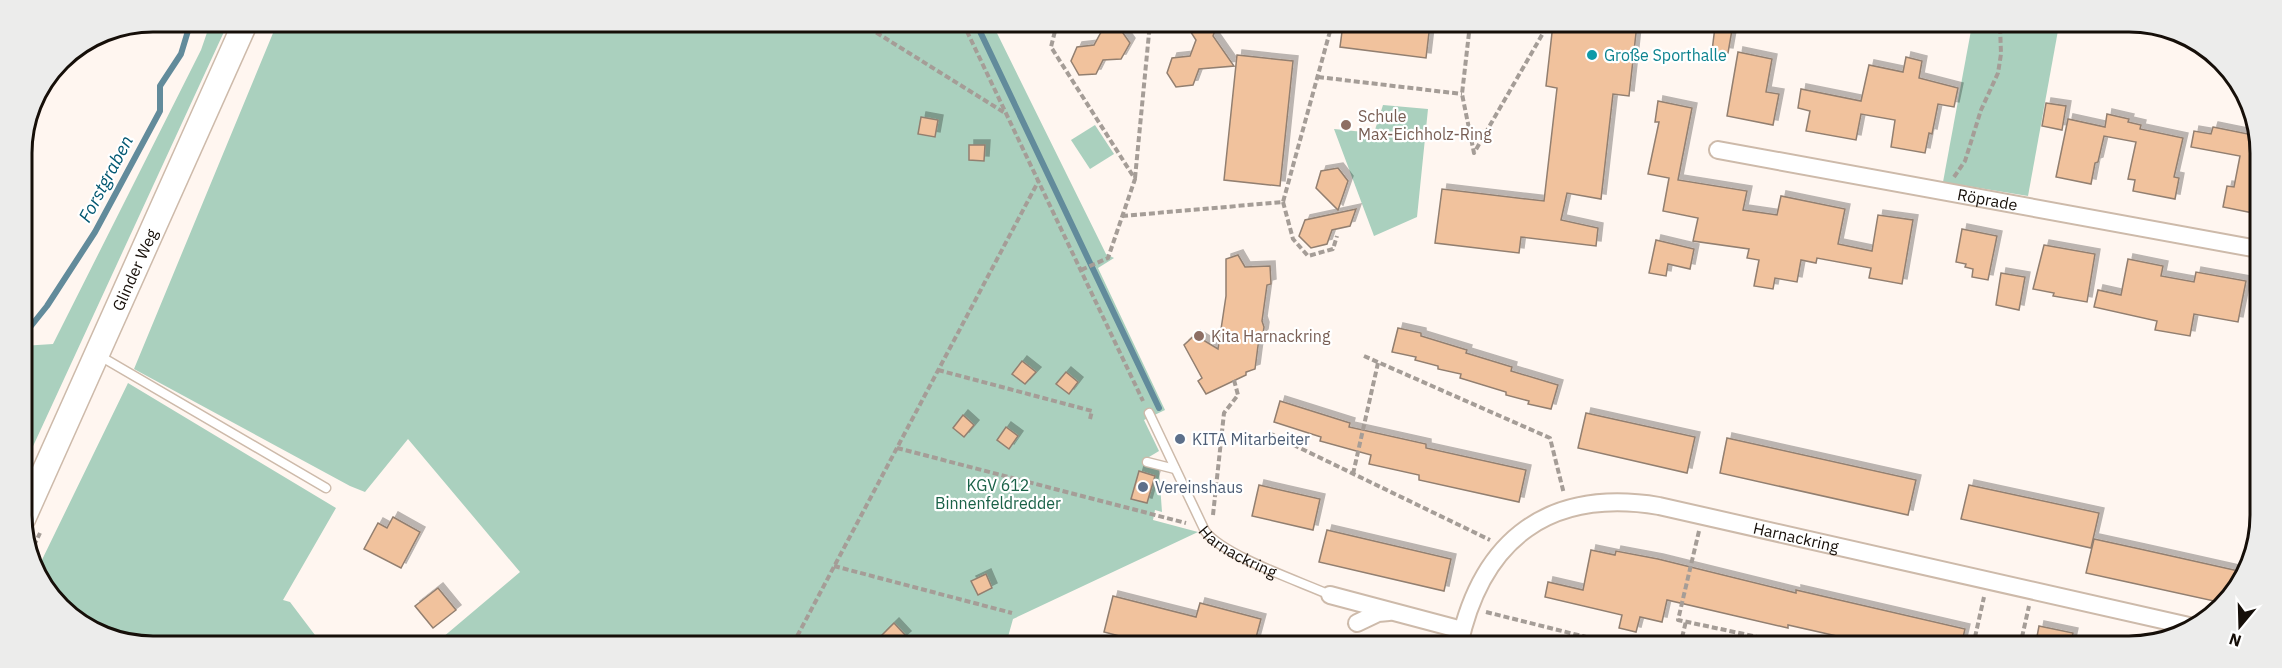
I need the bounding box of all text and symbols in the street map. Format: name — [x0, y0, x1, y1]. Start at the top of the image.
place label: Große Sporthalle — [1604, 45, 1727, 65]
marker: Große Sporthalle — [1585, 48, 1599, 62]
place label: Schule Max-Eichholz-Ring — [1358, 106, 1492, 144]
marker: Schule Max-Eichholz-Ring — [1339, 118, 1353, 132]
water label: Forstgraben — [73, 131, 138, 226]
street label: Röprade — [1956, 184, 2019, 215]
street label: Glinder Weg — [108, 225, 162, 314]
place label: Kita Harnackring — [1211, 326, 1331, 346]
marker: Kita Harnackring — [1192, 329, 1206, 343]
place label: KITA Mitarbeiter — [1192, 429, 1310, 449]
marker: KITA Mitarbeiter — [1173, 432, 1187, 446]
park label: KGV 612 Binnenfeldredder — [935, 475, 1061, 513]
place label: Vereinshaus — [1155, 477, 1243, 497]
marker: Vereinshaus — [1136, 480, 1150, 494]
street label: Harnackring — [1751, 518, 1841, 557]
street label: Harnackring — [1194, 521, 1280, 582]
north arrow — [2210, 596, 2270, 656]
text: N — [2226, 629, 2244, 652]

